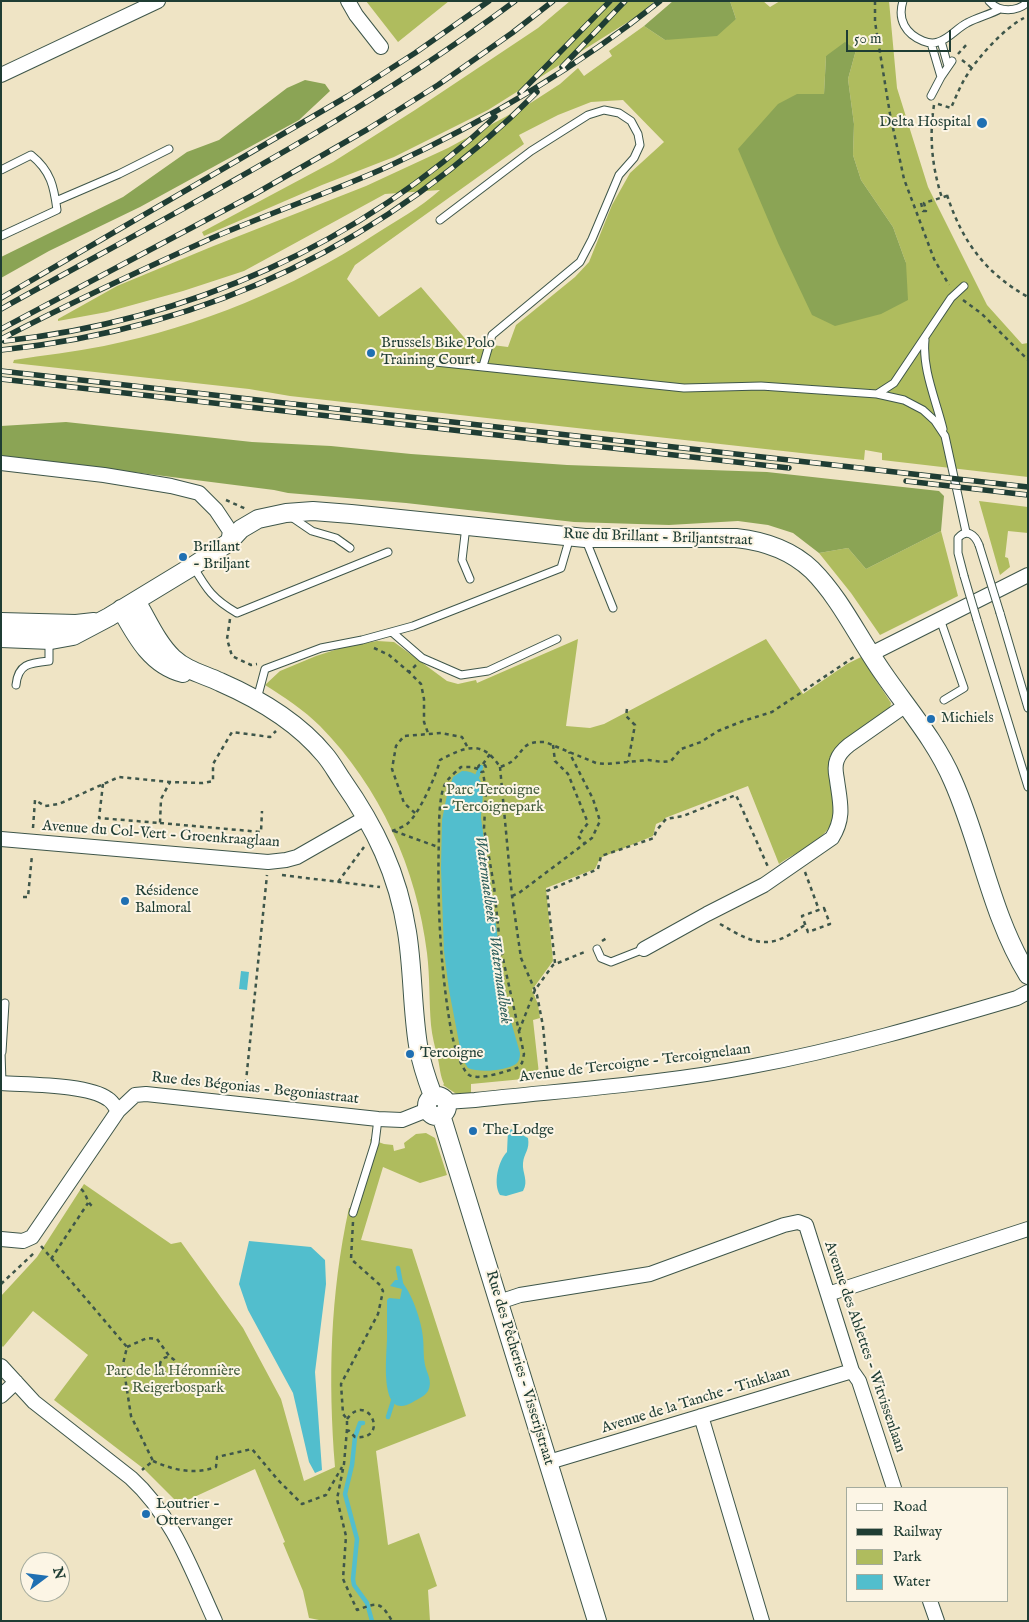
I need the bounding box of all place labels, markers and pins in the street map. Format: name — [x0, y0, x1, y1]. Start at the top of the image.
place label: Delta Hospital — [879, 114, 971, 132]
marker: Delta Hospital — [975, 116, 989, 130]
place label: Brussels Bike Polo Training Court — [381, 335, 495, 370]
marker: Brussels Bike Polo Training Court — [365, 347, 377, 359]
place label: Brillant - Briljant — [193, 539, 250, 574]
marker: Brillant - Briljant — [177, 551, 189, 563]
place label: Michiels — [941, 710, 994, 728]
marker: Michiels — [925, 713, 937, 725]
place label: Résidence Balmoral — [135, 883, 199, 918]
marker: Résidence Balmoral — [119, 895, 131, 907]
place label: Tercoigne — [420, 1045, 484, 1063]
marker: Tercoigne — [404, 1048, 416, 1060]
place label: The Lodge — [483, 1122, 554, 1140]
marker: The Lodge — [467, 1125, 479, 1137]
place label: Loutrier - Ottervanger — [156, 1496, 233, 1531]
marker: Loutrier - Ottervanger — [140, 1508, 152, 1520]

